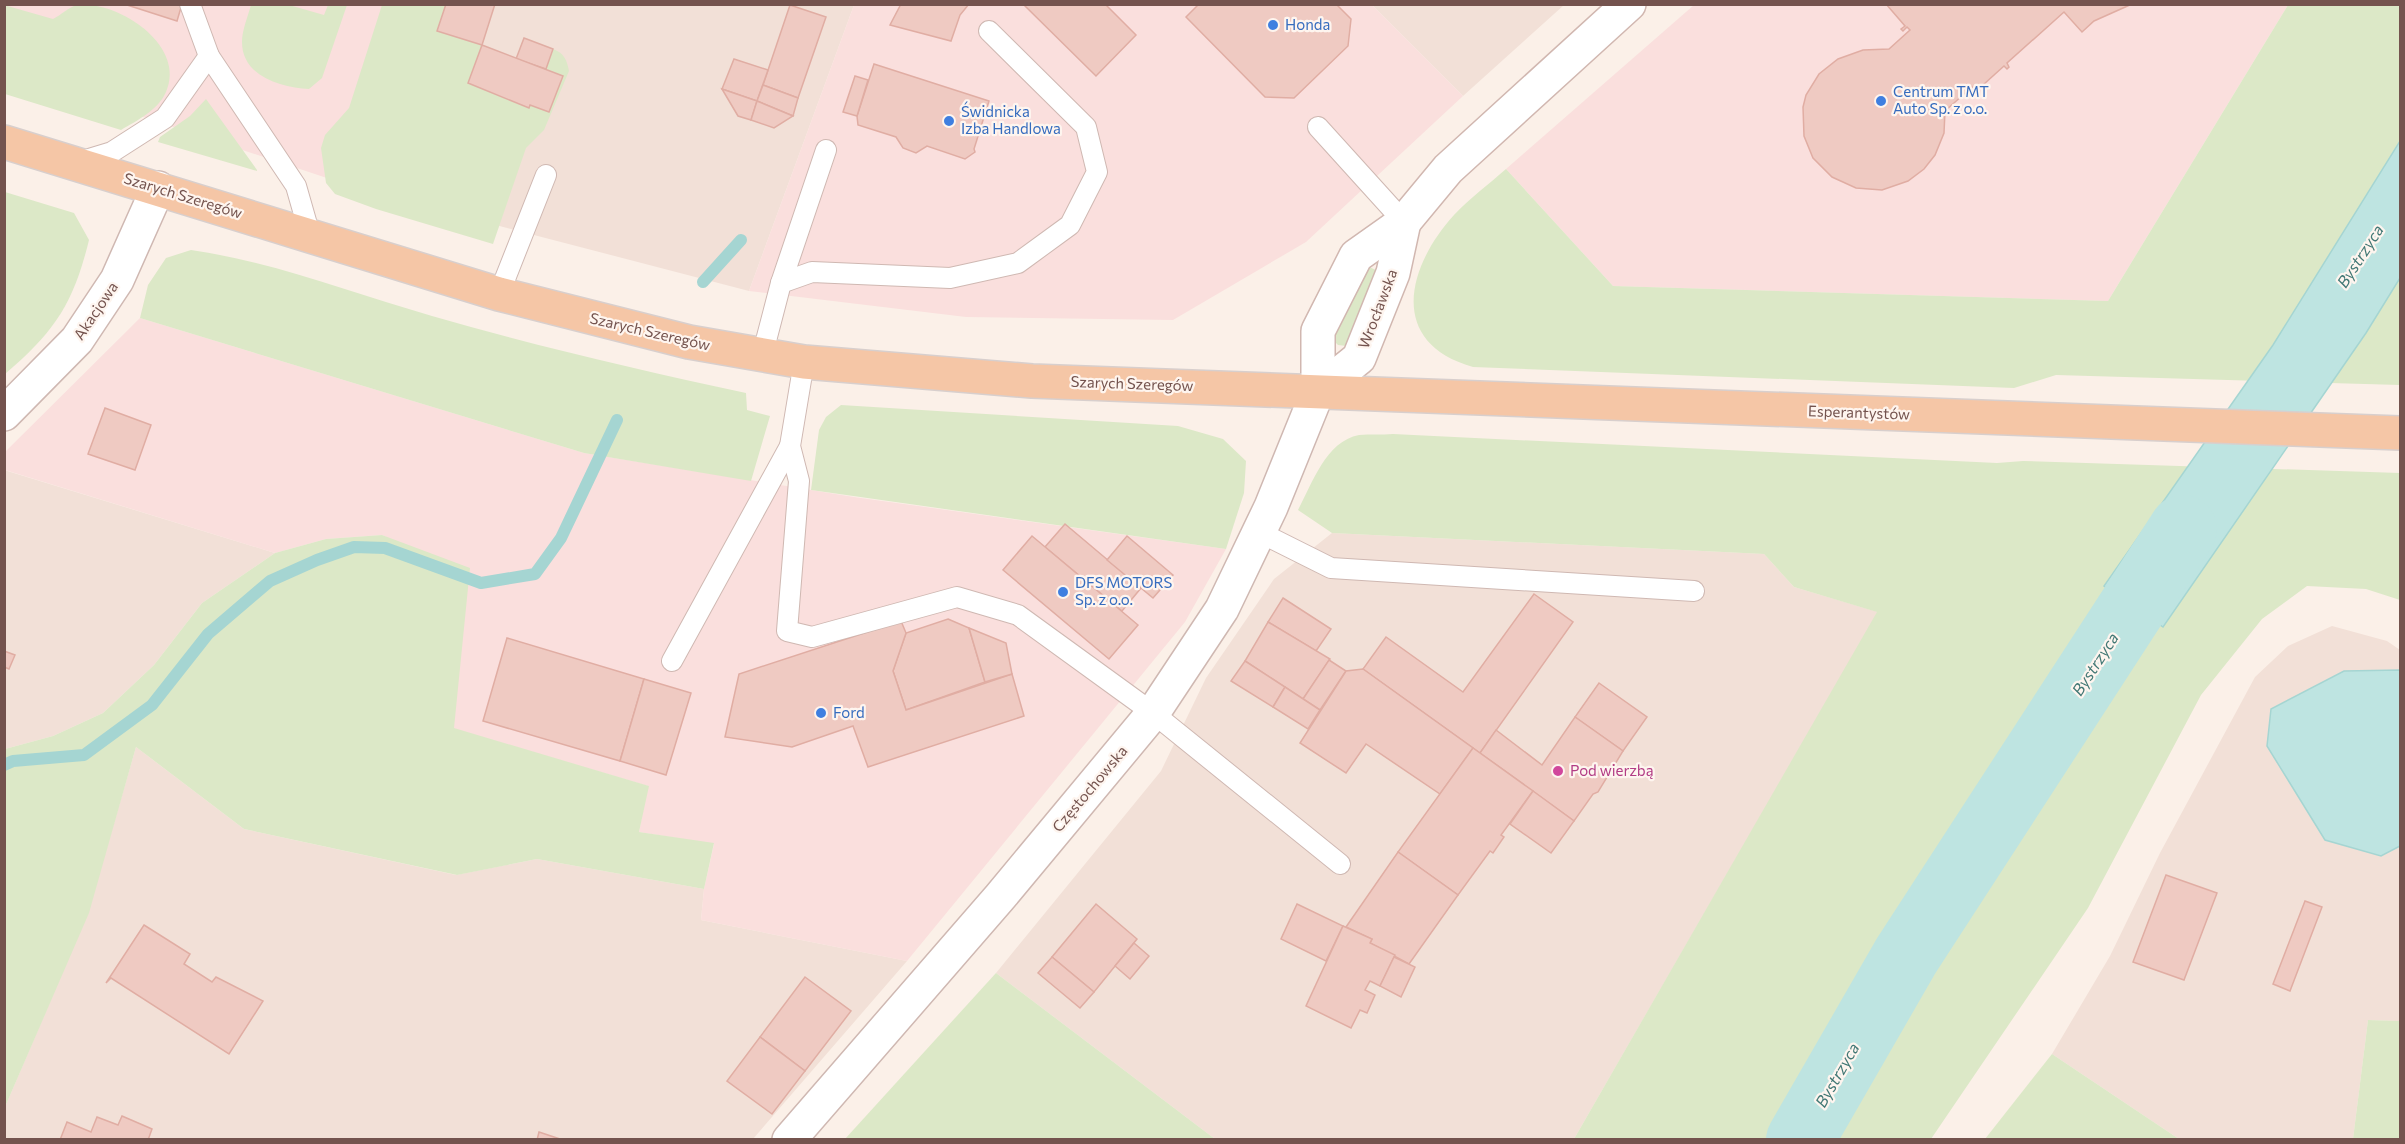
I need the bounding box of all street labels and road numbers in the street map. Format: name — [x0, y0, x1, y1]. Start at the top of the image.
street label: Szarych Szeregów — [122, 168, 245, 222]
street label: Wrocławska — [1354, 266, 1400, 351]
street label: Akacjowa — [69, 278, 121, 343]
street label: Szarych Szeregów — [588, 308, 712, 354]
street label: Szarych Szeregów — [1070, 372, 1194, 394]
street label: Esperantystów — [1808, 401, 1910, 423]
street label: Częstochowska — [1048, 742, 1130, 835]

